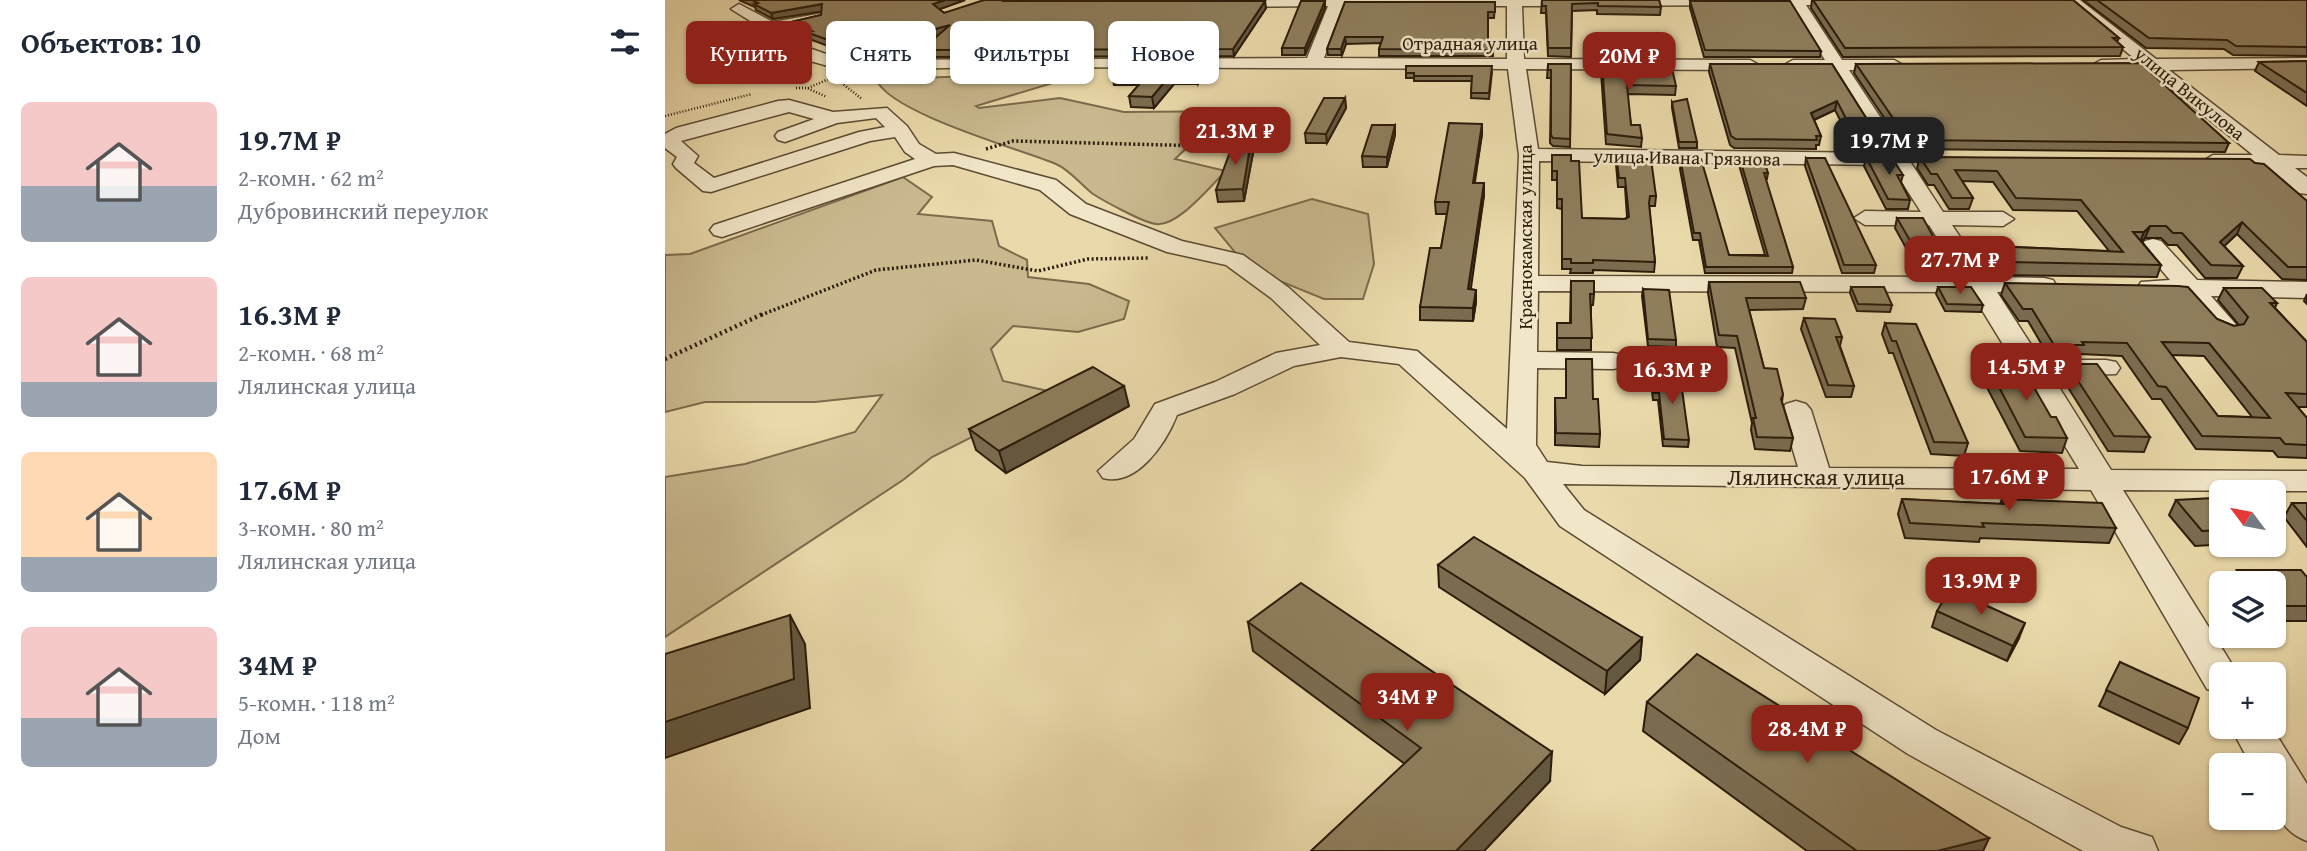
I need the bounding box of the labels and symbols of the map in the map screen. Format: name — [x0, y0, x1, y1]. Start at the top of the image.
street label: Отрадная улица — [1402, 29, 1538, 57]
pin: 20M ₽ — [1580, 32, 1678, 92]
street label: улица Викулова — [2128, 39, 2252, 147]
pin: 21.3M ₽ — [1170, 108, 1300, 167]
pin: 19.7M ₽ — [1824, 118, 1954, 177]
street label: улица Ивана Грязнова — [1592, 141, 1781, 173]
street label: Краснокамская улица — [1511, 144, 1539, 330]
pin: 27.7M ₽ — [1895, 236, 2025, 296]
pin: 14.5M ₽ — [1961, 344, 2091, 403]
pin: 16.3M ₽ — [1607, 346, 1737, 406]
pin: 17.6M ₽ — [1944, 454, 2074, 513]
street label: Лялинская улица — [1727, 460, 1905, 493]
north arrow — [2209, 480, 2285, 556]
pin: 13.9M ₽ — [1916, 558, 2046, 617]
pin: 34M ₽ — [1358, 674, 1456, 733]
pin: 28.4M ₽ — [1742, 706, 1872, 765]

